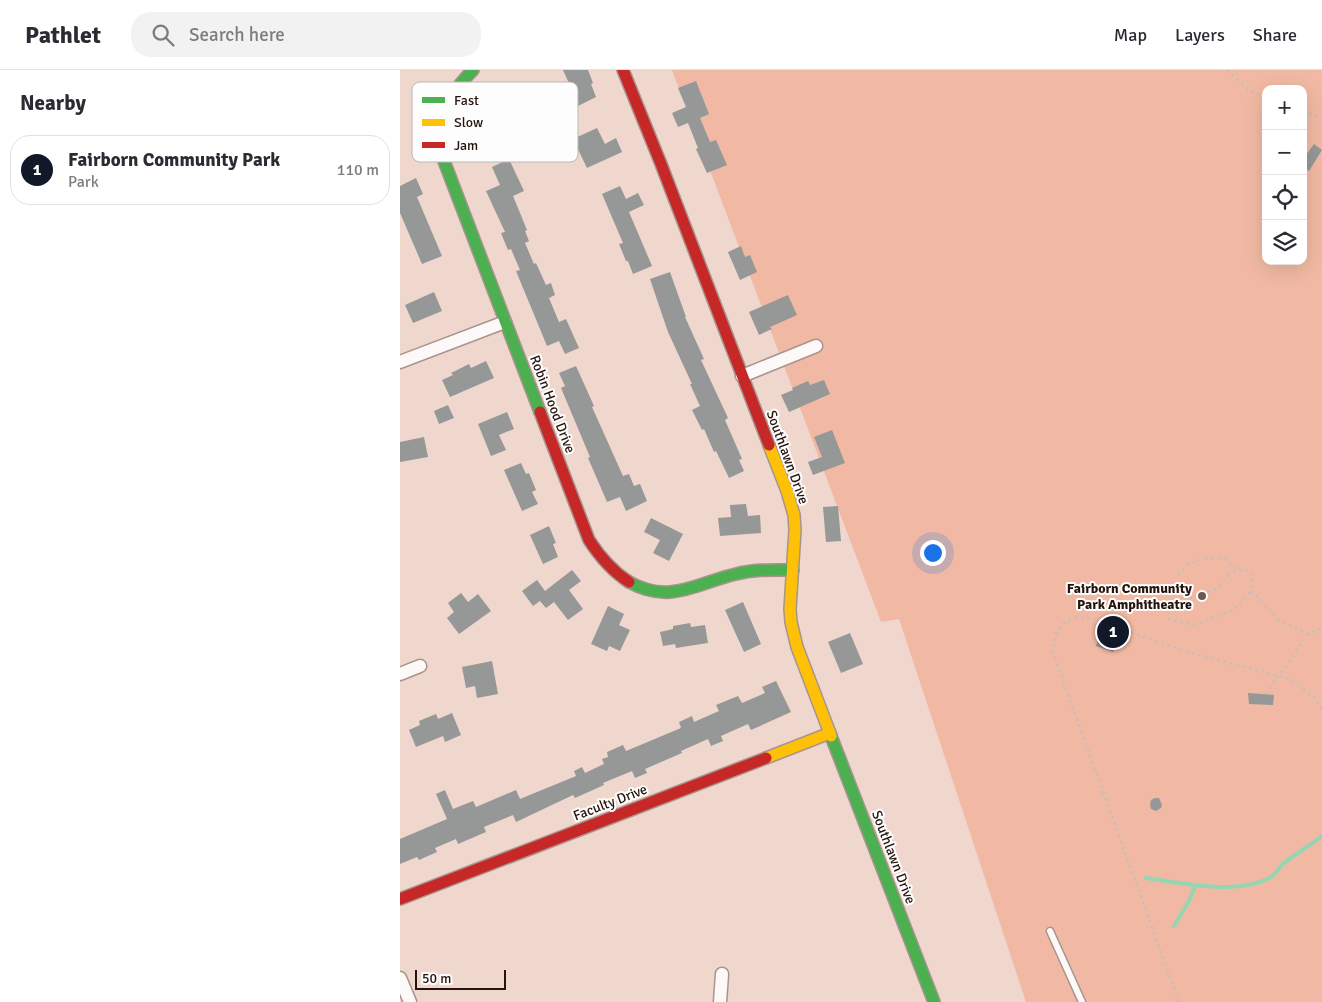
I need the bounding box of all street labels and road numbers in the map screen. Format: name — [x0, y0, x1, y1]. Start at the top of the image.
street label: Robin Hood Drive — [526, 353, 579, 455]
street label: Southlawn Drive — [763, 408, 812, 506]
street label: Faculty Drive — [571, 781, 650, 824]
street label: Southlawn Drive — [868, 808, 919, 906]

